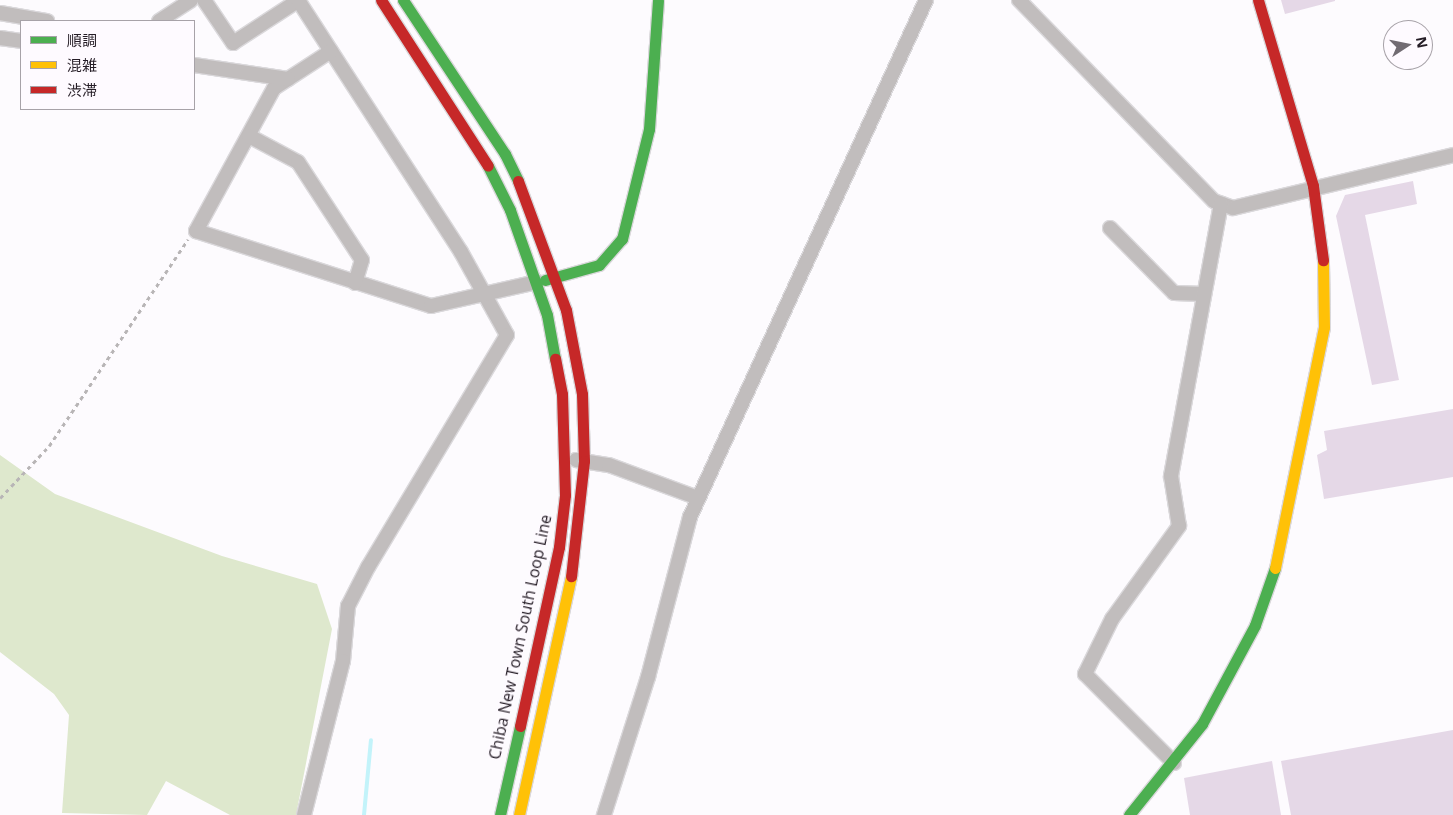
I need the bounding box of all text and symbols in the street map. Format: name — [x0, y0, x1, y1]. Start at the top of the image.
legend — [20, 20, 195, 110]
north arrow — [1383, 20, 1433, 70]
text: 順調 — [67, 30, 97, 50]
text: N — [1412, 35, 1433, 50]
text: 混雑 — [67, 55, 97, 75]
text: 渋滞 — [67, 80, 97, 100]
street label: Chiba New Town South Loop Line — [485, 513, 555, 761]

